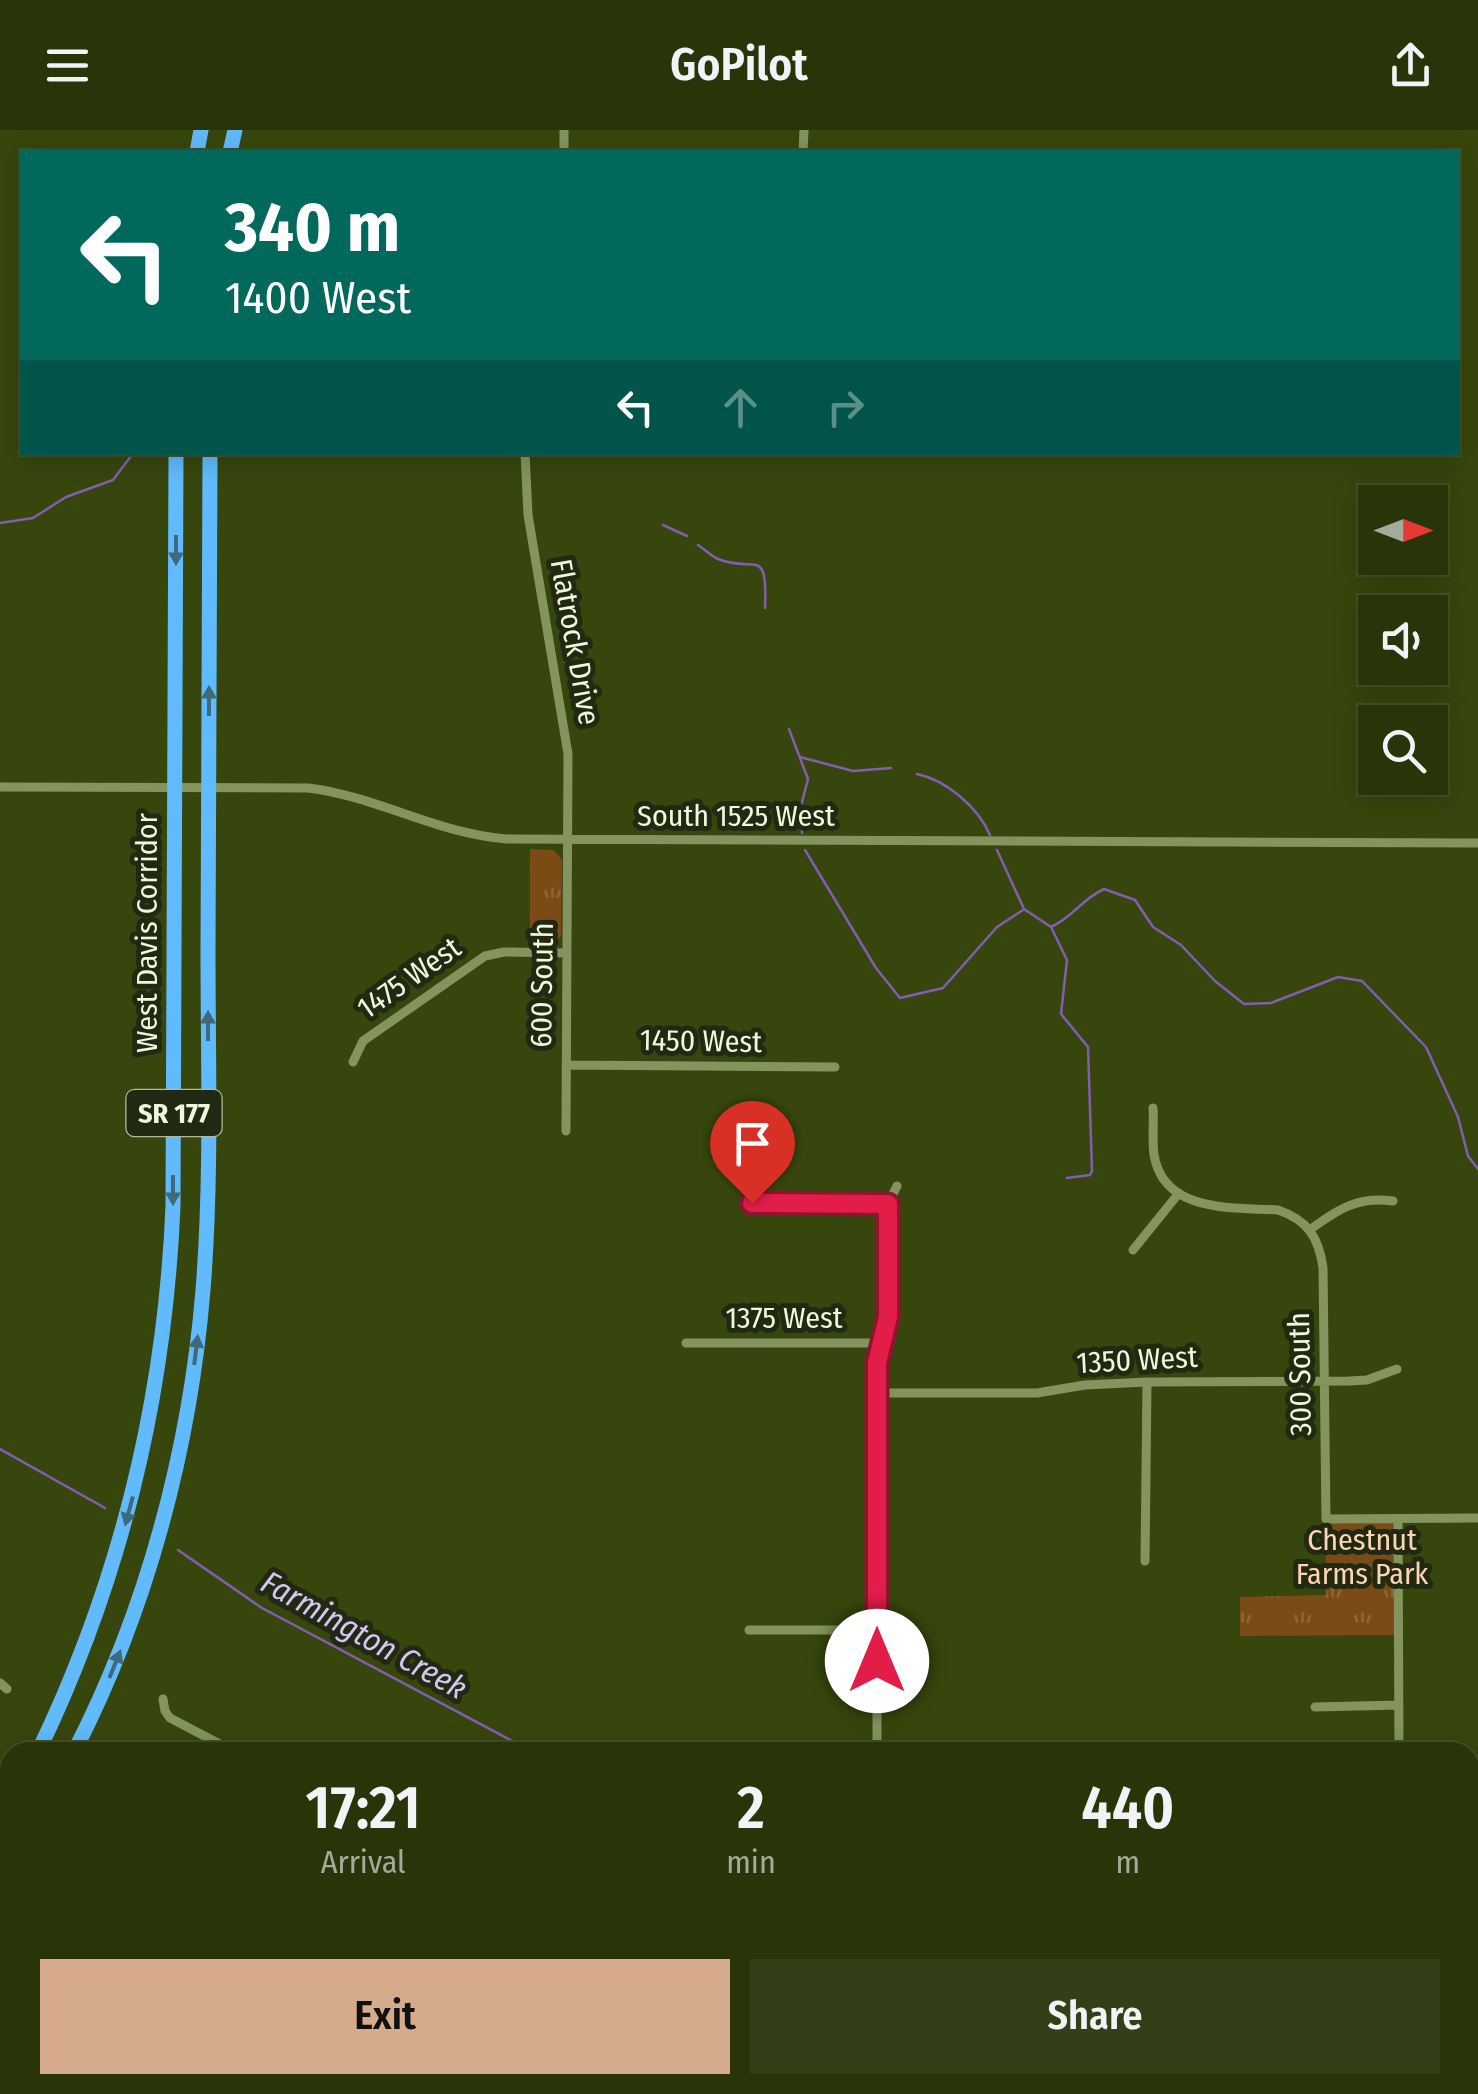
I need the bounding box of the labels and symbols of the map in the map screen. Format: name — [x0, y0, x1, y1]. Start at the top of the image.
north arrow — [1358, 485, 1448, 575]
one-way arrow — [168, 534, 184, 566]
street label: Flatrock Drive — [543, 556, 607, 728]
one-way arrow — [201, 684, 217, 716]
street label: South 1525 West — [637, 798, 835, 834]
street label: West Davis Corridor — [129, 812, 165, 1053]
street label: 600 South — [523, 922, 561, 1048]
street label: 1475 West — [350, 929, 468, 1027]
one-way arrow — [200, 1009, 216, 1041]
street label: 1450 West — [640, 1022, 762, 1060]
road number: SR 177 — [126, 1090, 222, 1136]
pin — [710, 1101, 795, 1204]
one-way arrow — [165, 1174, 181, 1206]
street label: 1375 West — [725, 1300, 843, 1336]
street label: 300 South — [1281, 1312, 1319, 1436]
one-way arrow — [188, 1334, 204, 1365]
street label: 1350 West — [1075, 1339, 1199, 1381]
one-way arrow — [121, 1496, 137, 1527]
park label: Chestnut Farms Park — [1296, 1522, 1428, 1592]
water label: Farmington Creek — [255, 1563, 473, 1707]
position arrow — [825, 1609, 929, 1713]
one-way arrow — [107, 1649, 123, 1679]

